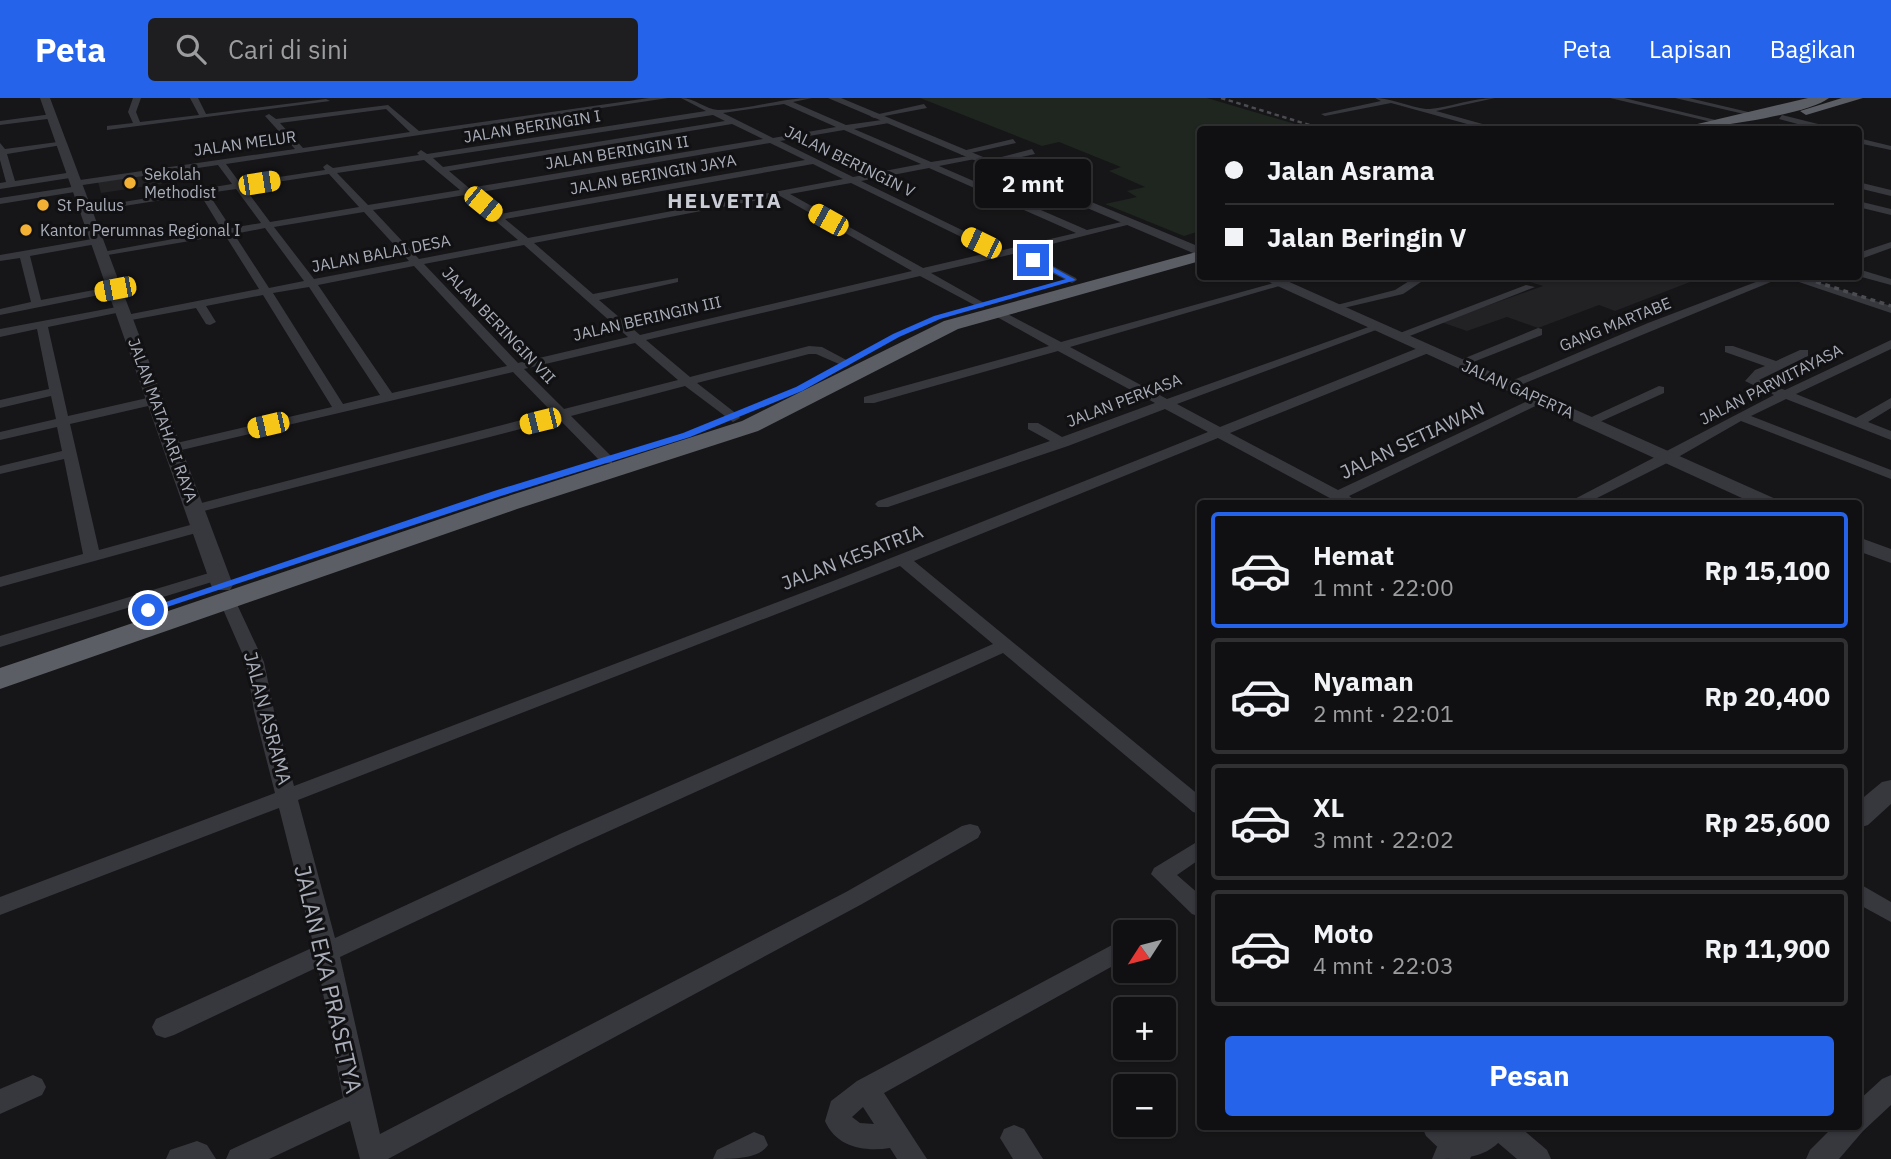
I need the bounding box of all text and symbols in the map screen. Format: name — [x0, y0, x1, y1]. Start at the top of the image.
search box — [148, 18, 638, 81]
text: Peta — [35, 28, 106, 71]
icon: search — [172, 30, 210, 68]
text: Cari di sini — [228, 32, 348, 66]
text: Peta — [1563, 33, 1611, 65]
text: Lapisan — [1649, 33, 1732, 65]
text: Bagikan — [1770, 33, 1856, 65]
street label: JALAN BERINGIN I — [462, 105, 602, 147]
street label: JALAN BERINGIN V — [782, 121, 918, 201]
street label: JALAN MELUR — [193, 126, 297, 160]
street label: JALAN BERINGIN II — [544, 131, 690, 173]
street label: JALAN BERINGIN JAYA — [568, 150, 738, 198]
text: Jalan Asrama — [1267, 153, 1435, 187]
callout: 2 mnt — [975, 158, 1091, 208]
place label: Sekolah Methodist — [144, 164, 216, 202]
text: 2 mnt — [1002, 168, 1064, 198]
car — [237, 169, 282, 197]
marker: Sekolah Methodist — [122, 175, 138, 191]
car — [461, 183, 506, 225]
district label: HELVETIA — [667, 186, 783, 214]
place label: St Paulus — [57, 195, 124, 215]
marker: St Paulus — [35, 197, 51, 213]
car — [805, 201, 852, 239]
place label: Kantor Perumnas Regional I — [40, 220, 240, 240]
text: Jalan Beringin V — [1267, 220, 1466, 254]
marker: Kantor Perumnas Regional I — [18, 222, 34, 238]
car — [958, 224, 1005, 262]
street label: JALAN BALAI DESA — [310, 230, 452, 276]
route end — [1017, 244, 1049, 276]
street label: JALAN BERINGIN VII — [438, 262, 560, 388]
car — [93, 275, 138, 303]
street label: JALAN BERINGIN III — [571, 291, 723, 345]
street label: GANG MARTABE — [1556, 292, 1674, 356]
street label: JALAN MATAHARI RAYA — [124, 335, 202, 505]
street label: JALAN PARWITAYASA — [1696, 339, 1846, 429]
street label: JALAN GAPERTA — [1459, 355, 1577, 423]
street label: JALAN PERKASA — [1064, 369, 1184, 431]
street label: JALAN SETIAWAN — [1336, 396, 1488, 484]
car — [518, 406, 563, 436]
car — [246, 410, 291, 440]
street label: JALAN KESATRIA — [778, 519, 926, 595]
text: Hemat — [1313, 538, 1394, 572]
icon: car — [1229, 539, 1292, 602]
text: Rp 15,100 — [1704, 553, 1830, 587]
text: 1 mnt · 22:00 — [1313, 572, 1454, 602]
route start — [132, 594, 164, 626]
street label: JALAN ASRAMA — [239, 649, 297, 787]
text: Nyaman — [1313, 664, 1414, 698]
icon: car — [1229, 665, 1292, 728]
text: Rp 20,400 — [1704, 679, 1830, 713]
text: 2 mnt · 22:01 — [1313, 698, 1454, 728]
text: XL — [1313, 790, 1344, 824]
icon: car — [1229, 791, 1292, 854]
text: Rp 25,600 — [1704, 805, 1830, 839]
text: 3 mnt · 22:02 — [1313, 824, 1454, 854]
street label: JALAN EKA PRASETYA — [288, 862, 370, 1096]
text: Moto — [1313, 916, 1373, 950]
icon: car — [1229, 917, 1292, 980]
north arrow — [1113, 920, 1176, 984]
map controls — [1113, 920, 1176, 1137]
text: Rp 11,900 — [1704, 931, 1830, 965]
text: 4 mnt · 22:03 — [1313, 950, 1454, 980]
button: + — [1113, 997, 1176, 1060]
button: Pesan — [1225, 1036, 1834, 1116]
button: − — [1113, 1074, 1176, 1137]

